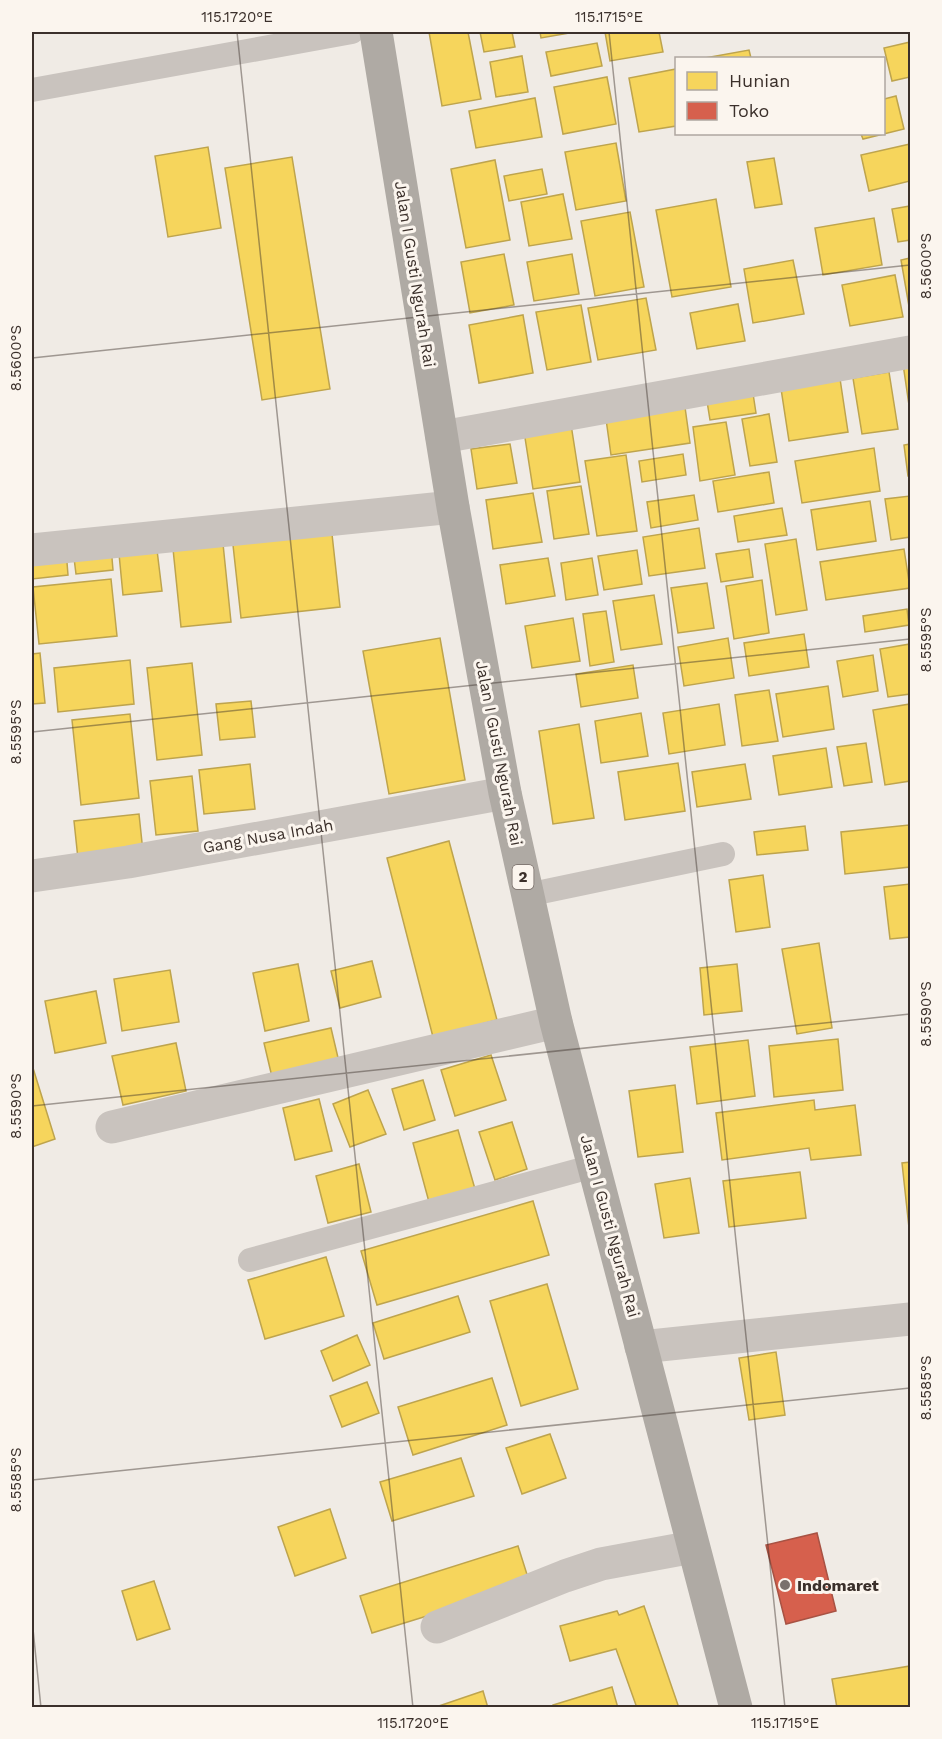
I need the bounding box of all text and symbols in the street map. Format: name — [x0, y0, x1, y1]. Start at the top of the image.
text: 115.1720°E — [201, 8, 273, 26]
text: 115.1715°E — [575, 8, 643, 26]
legend — [675, 57, 885, 135]
text: Hunian — [729, 70, 790, 91]
text: Toko — [729, 100, 769, 121]
street label: Jalan I Gusti Ngurah Rai — [391, 180, 439, 368]
text: 8.5600°S — [917, 233, 935, 299]
text: 8.5600°S — [7, 325, 25, 391]
text: 8.5595°S — [917, 607, 935, 673]
street label: Jalan I Gusti Ngurah Rai — [472, 659, 526, 847]
text: 8.5595°S — [7, 699, 25, 765]
street label: Gang Nusa Indah — [201, 815, 335, 857]
road number: 2 — [512, 865, 534, 889]
text: 8.5590°S — [917, 981, 935, 1047]
text: 8.5590°S — [7, 1073, 25, 1139]
street label: Jalan I Gusti Ngurah Rai — [576, 1133, 644, 1319]
text: 8.5585°S — [917, 1355, 935, 1421]
text: 8.5585°S — [7, 1447, 25, 1513]
place label: Indomaret — [797, 1576, 879, 1595]
marker: Indomaret — [778, 1578, 792, 1592]
text: 115.1720°E — [377, 1714, 449, 1732]
text: 115.1715°E — [751, 1714, 819, 1732]

